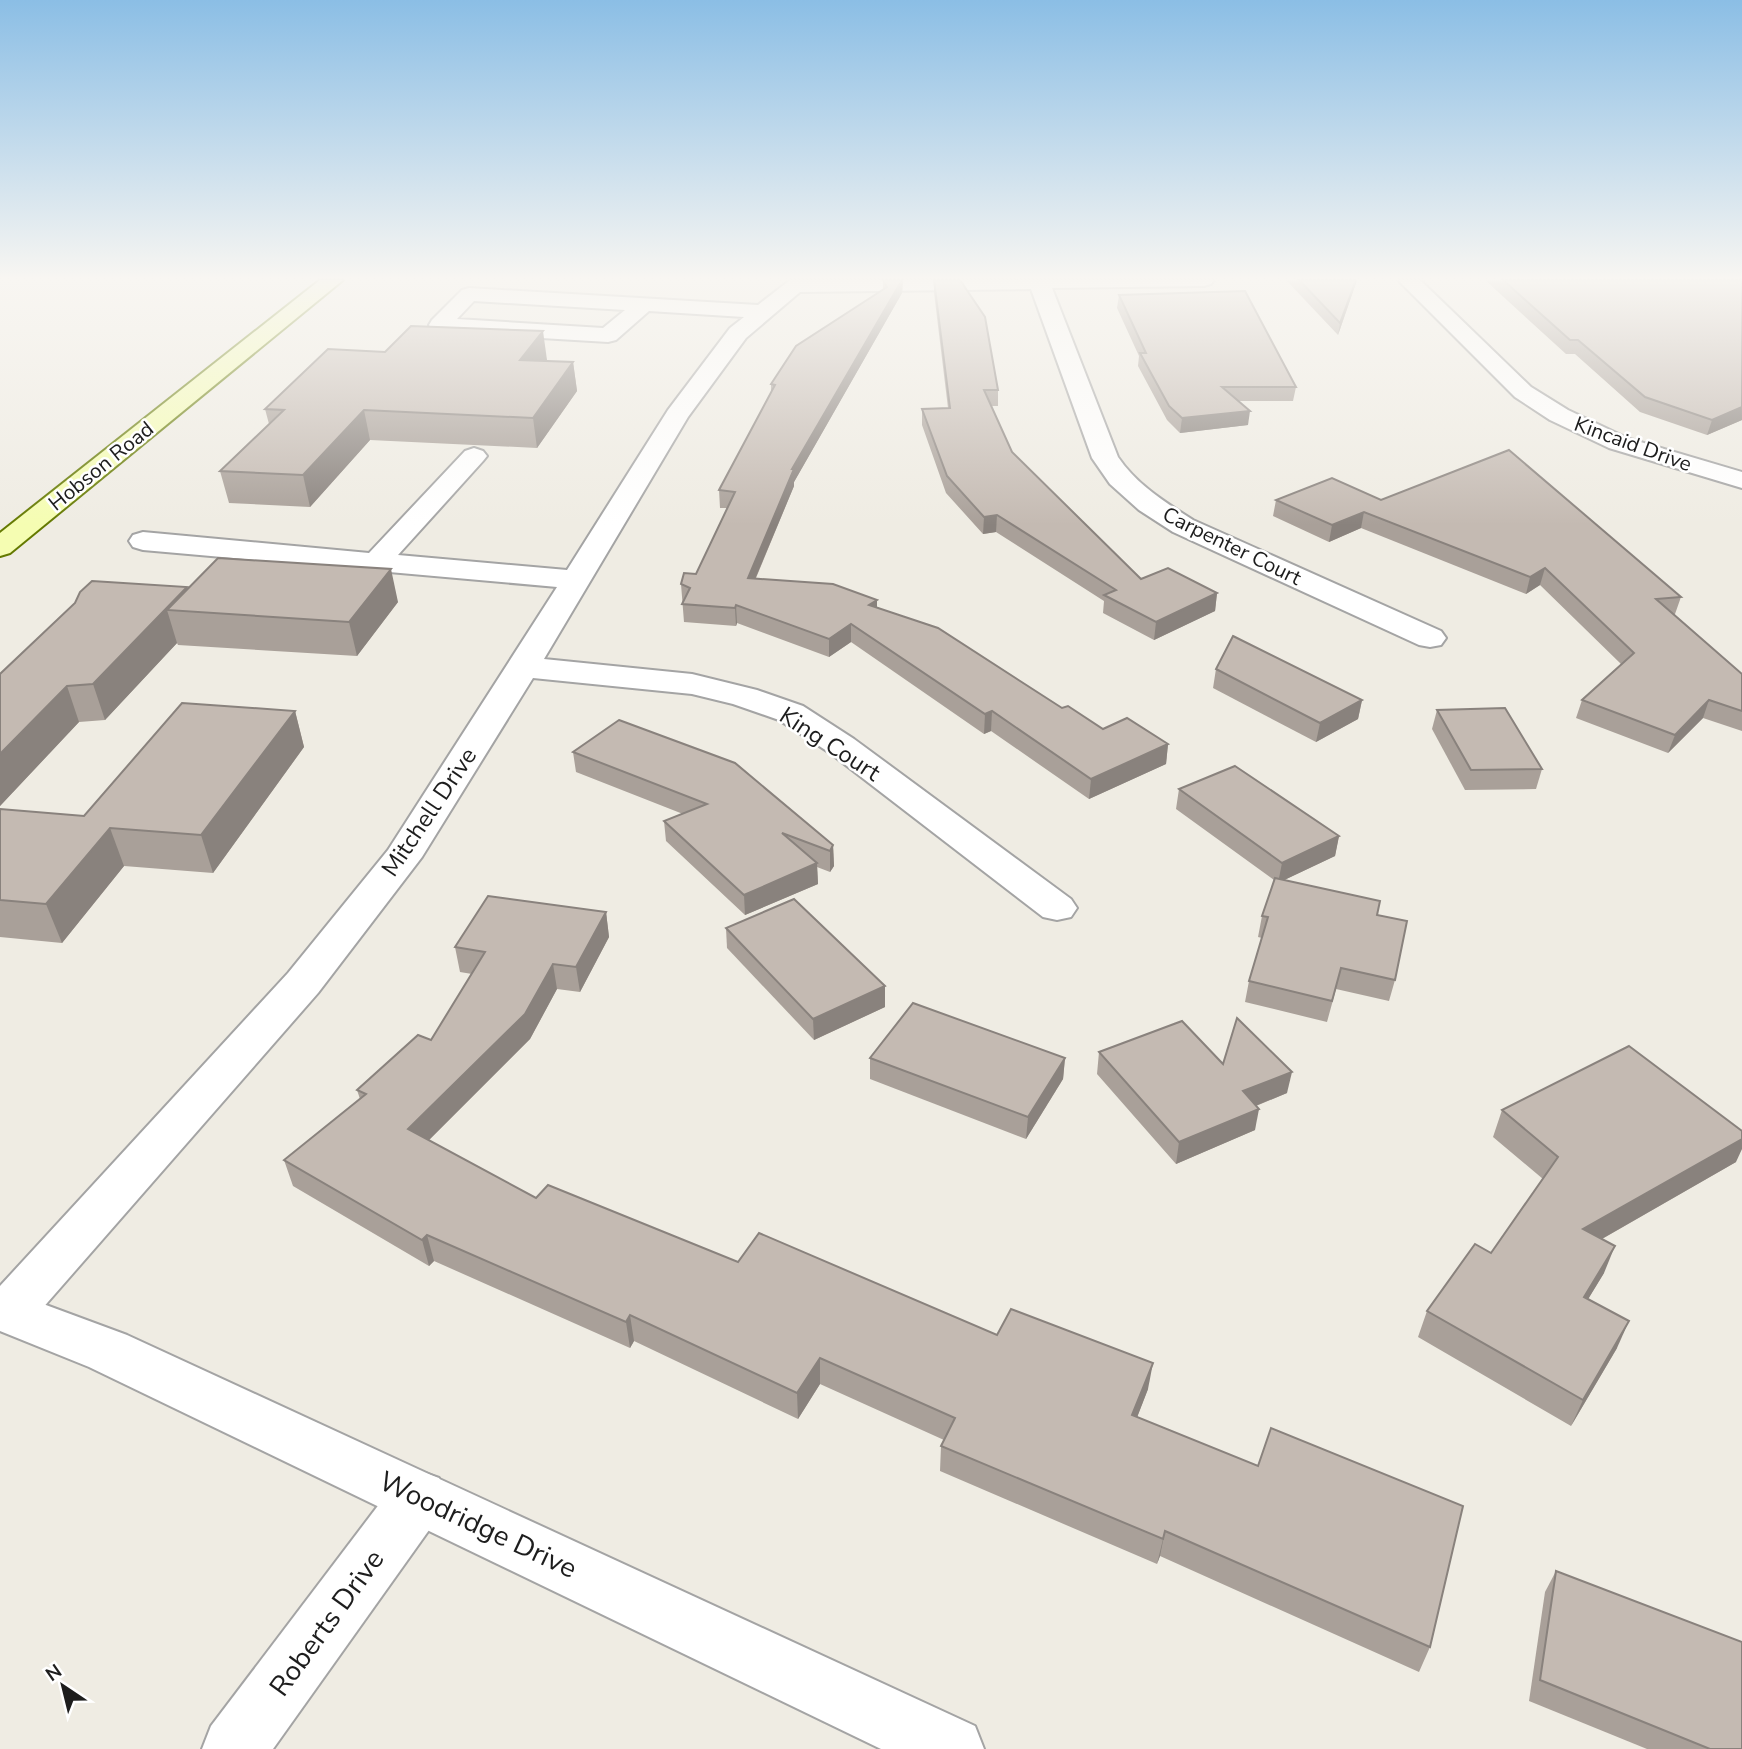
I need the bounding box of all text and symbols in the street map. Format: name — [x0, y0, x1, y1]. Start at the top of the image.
street label: Kincaid Drive — [1570, 410, 1696, 478]
street label: Hobson Road — [43, 415, 159, 517]
street label: Carpenter Court — [1158, 500, 1307, 592]
street label: King Court — [773, 699, 887, 789]
street label: Mitchell Drive — [374, 741, 484, 883]
street label: Woodridge Drive — [373, 1462, 583, 1588]
street label: Roberts Drive — [261, 1542, 393, 1704]
north arrow — [28, 1651, 98, 1721]
text: N — [41, 1658, 67, 1688]

